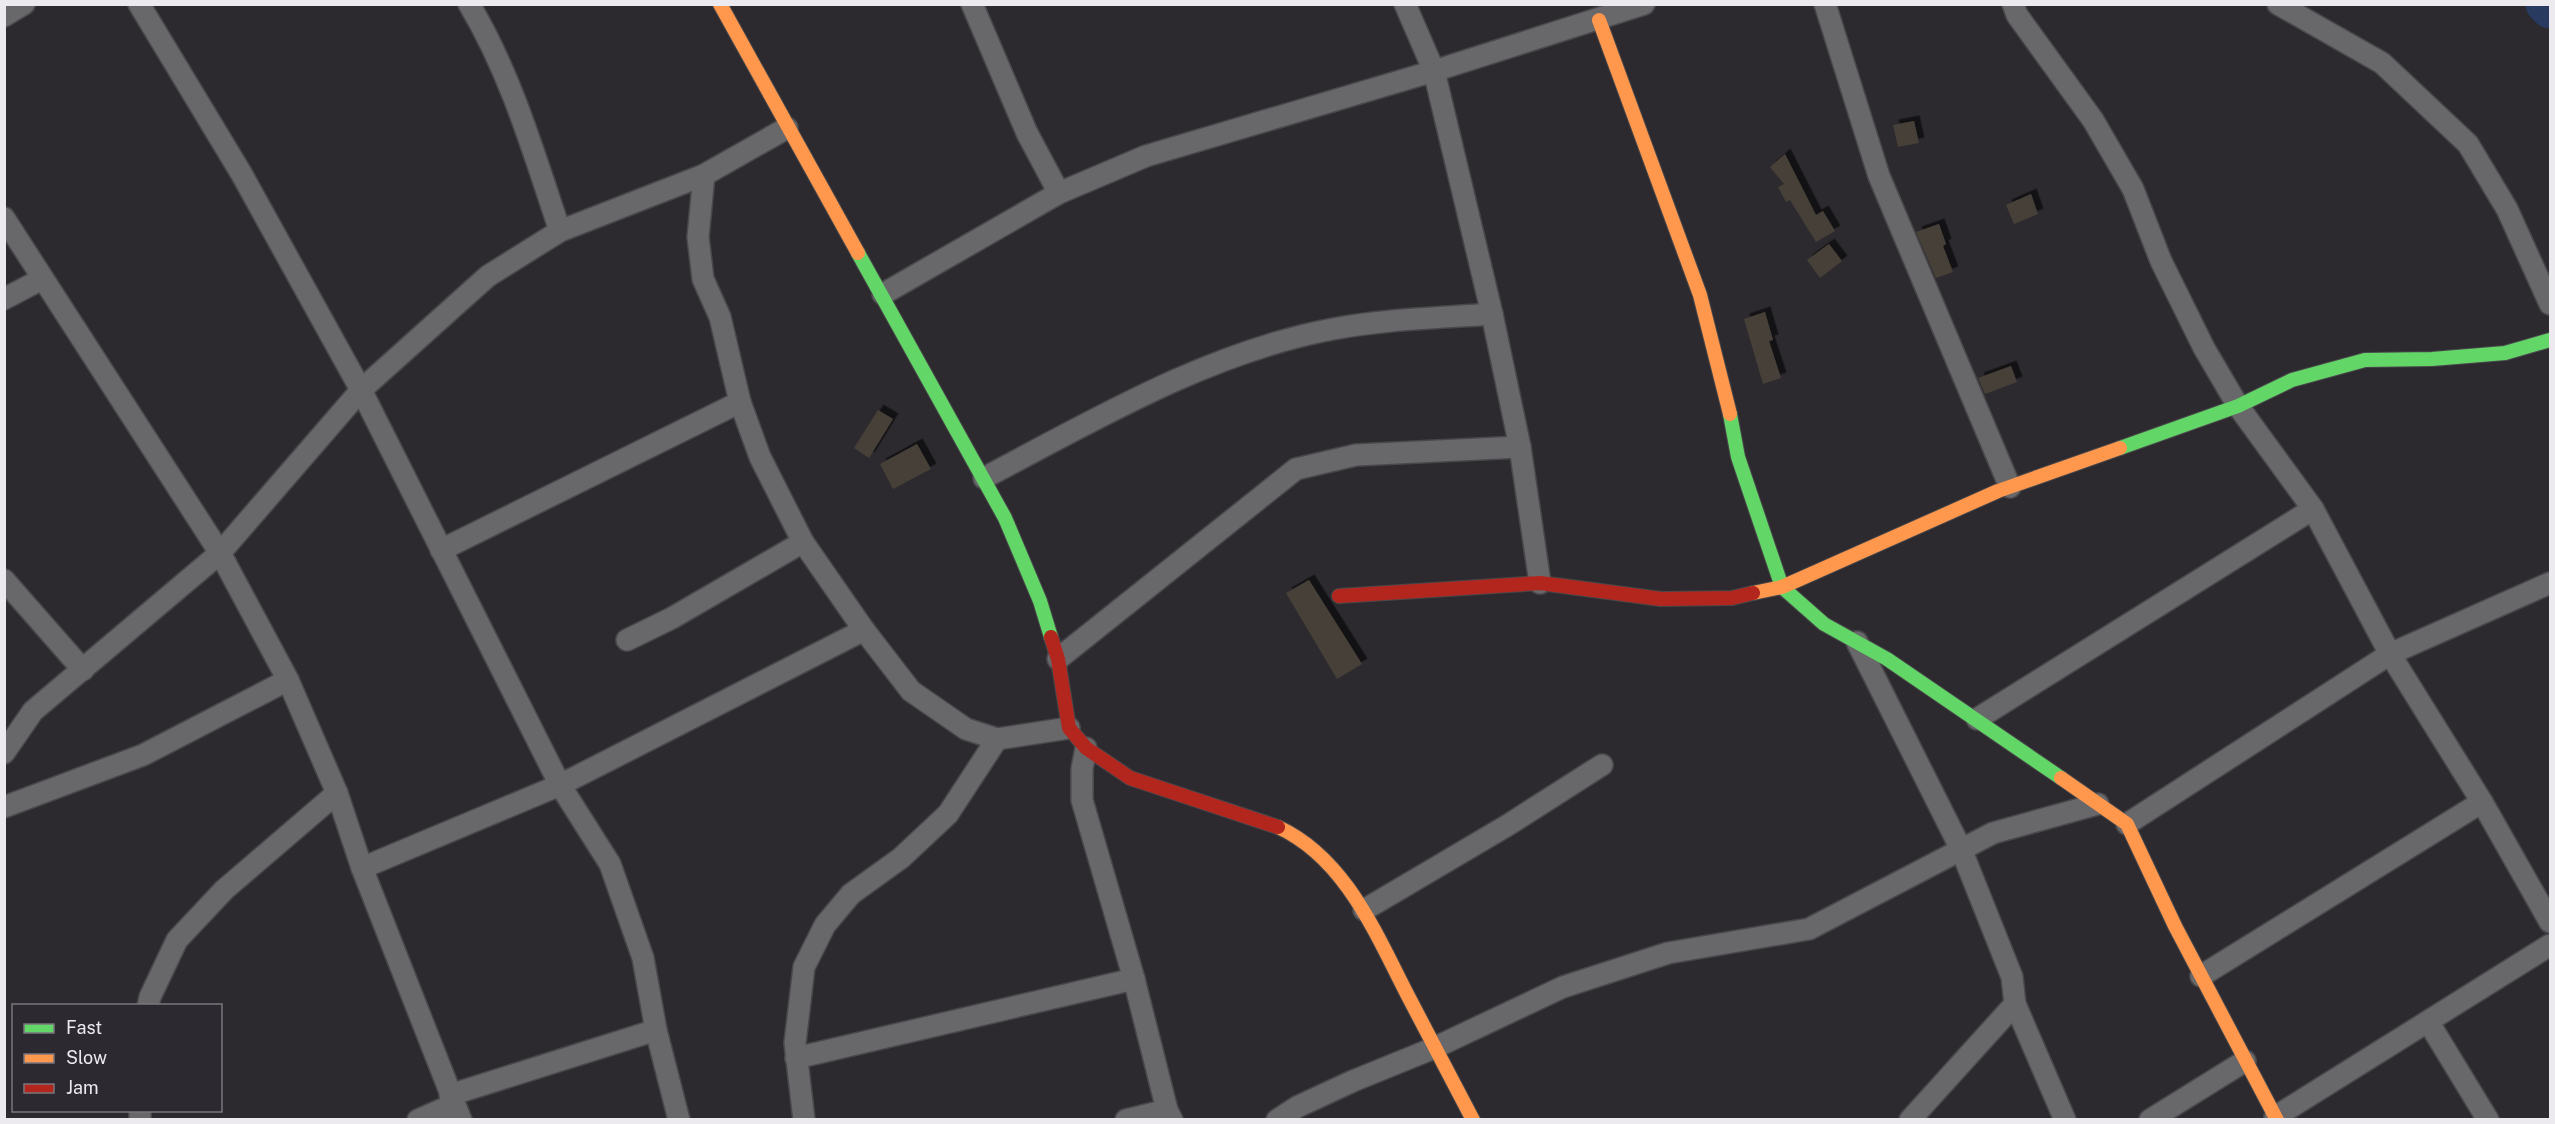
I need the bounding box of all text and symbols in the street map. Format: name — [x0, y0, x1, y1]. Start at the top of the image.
legend — [12, 1004, 222, 1112]
text: Fast — [66, 1017, 102, 1038]
text: Slow — [66, 1047, 107, 1068]
text: Jam — [66, 1077, 99, 1098]

